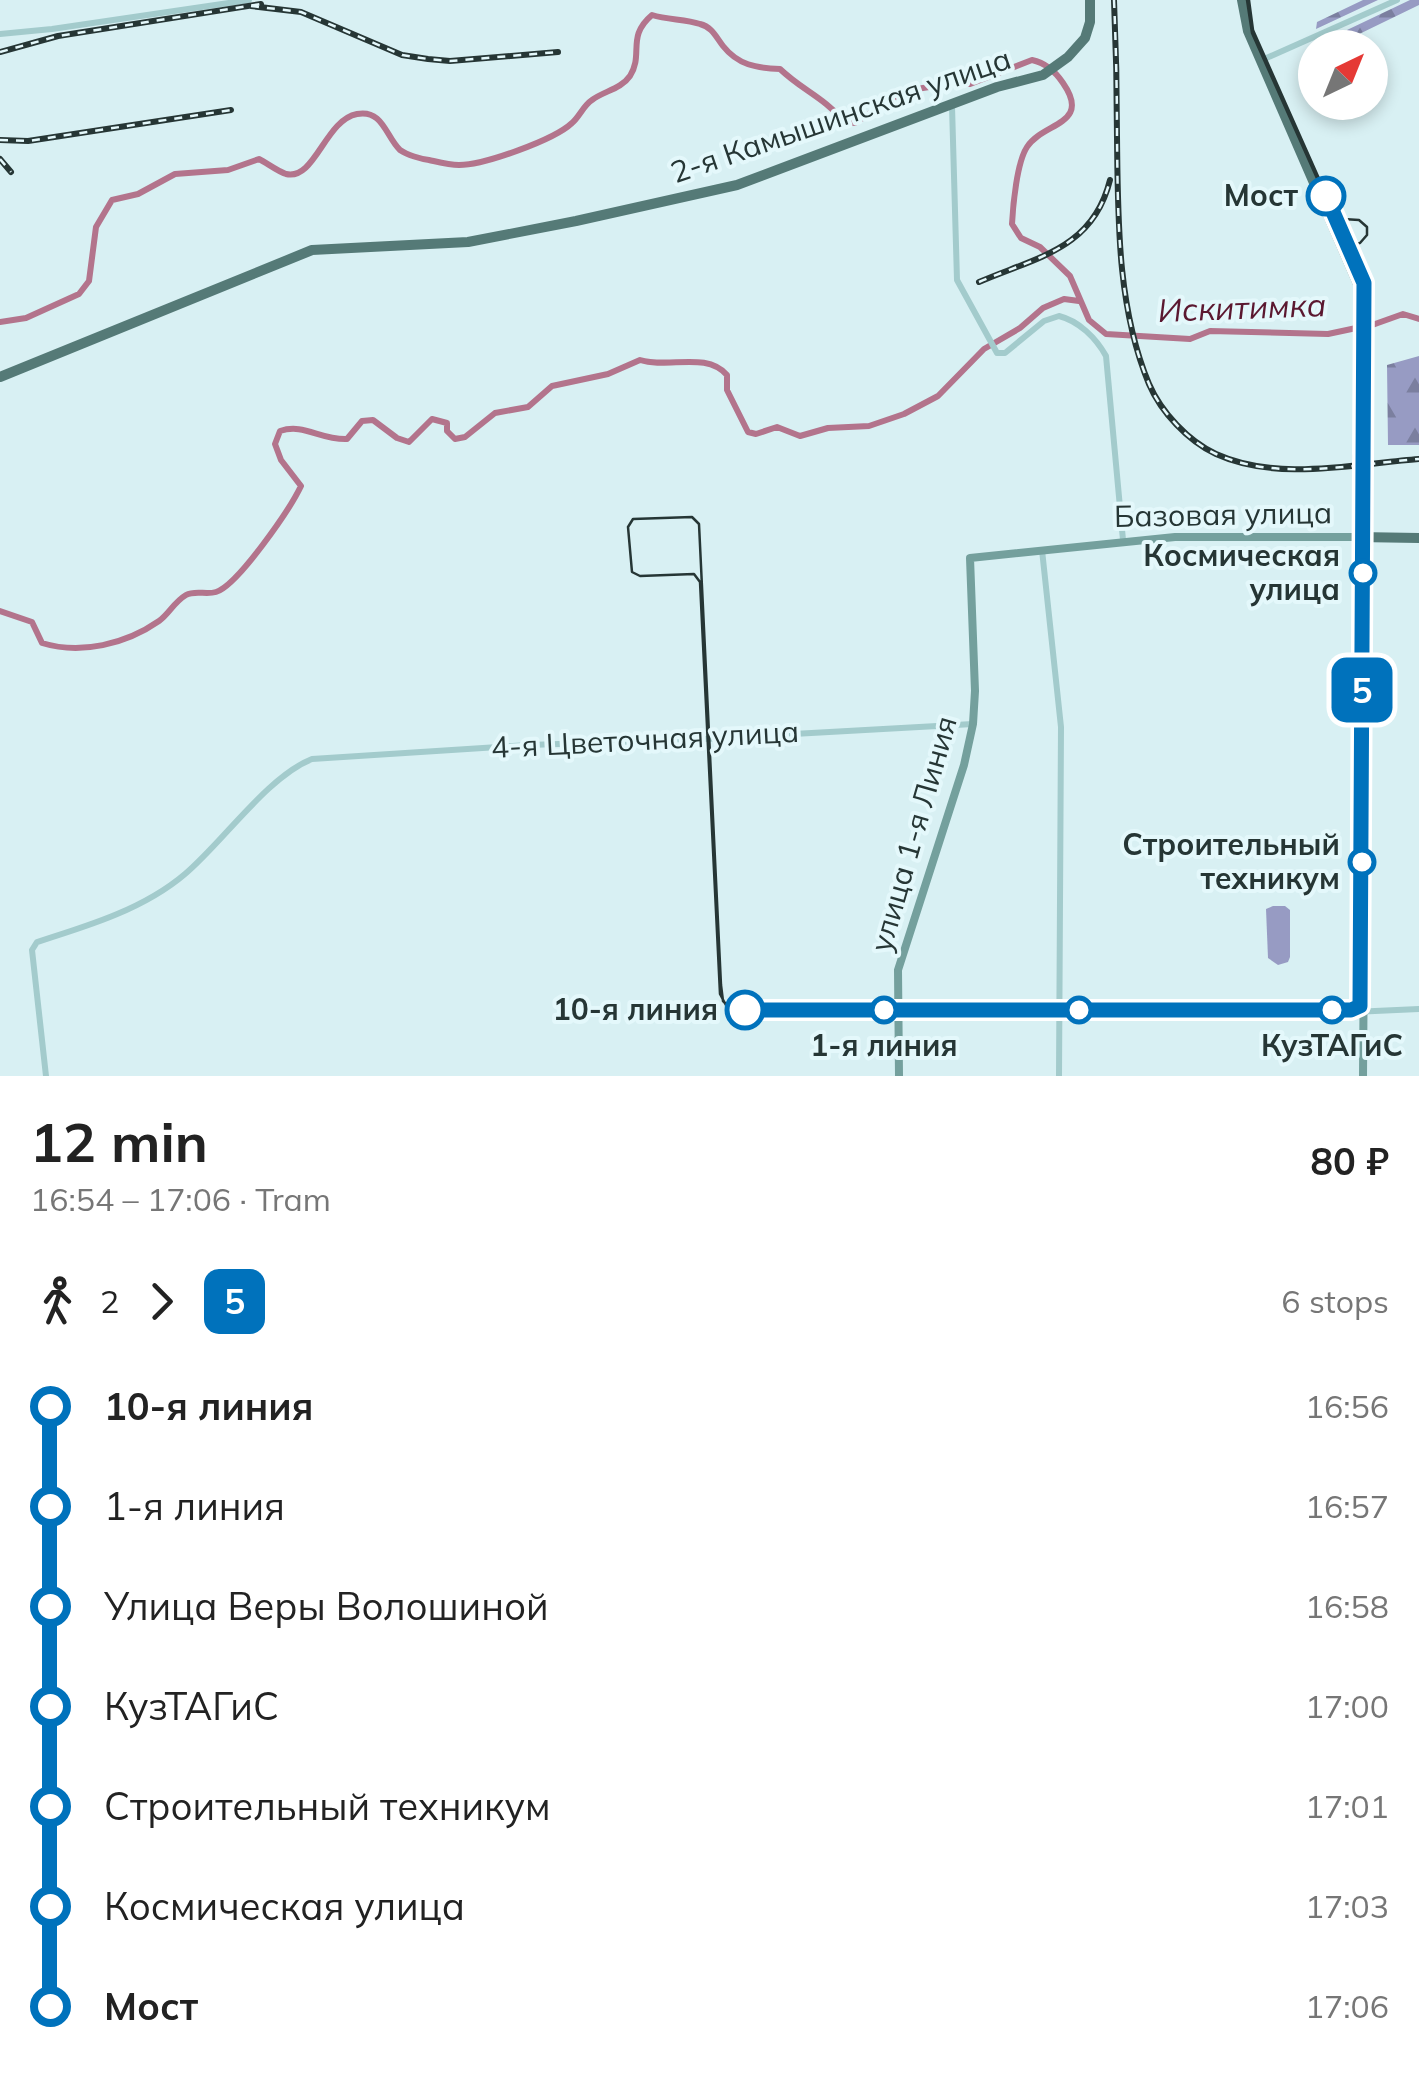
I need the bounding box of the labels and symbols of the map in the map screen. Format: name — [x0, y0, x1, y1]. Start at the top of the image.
north arrow — [1298, 30, 1388, 120]
street label: 2-я Камышинская улица — [666, 39, 1016, 191]
place label: Мост — [1224, 176, 1298, 214]
marker: Мост — [1307, 177, 1345, 215]
water label: Искитимка — [1157, 284, 1327, 330]
street label: Базовая улица — [1114, 493, 1332, 535]
place label: Космическая улица — [1143, 536, 1340, 608]
marker: Космическая улица — [1350, 560, 1376, 586]
line badge: 5 — [1330, 658, 1394, 722]
street label: 4-я Цветочная улица — [490, 712, 800, 766]
street label: улица 1-я Линия — [861, 712, 965, 956]
place label: Строительный техникум — [1122, 825, 1340, 897]
marker: Строительный техникум — [1349, 849, 1375, 875]
place label: 10-я линия — [553, 990, 718, 1028]
marker: 10-я линия — [726, 991, 764, 1029]
marker: 1-я линия — [871, 997, 897, 1023]
unlabelled marker — [1066, 997, 1092, 1023]
marker: КузТАГиС — [1319, 997, 1345, 1023]
place label: 1-я линия — [810, 1026, 958, 1064]
place label: КузТАГиС — [1261, 1026, 1403, 1064]

